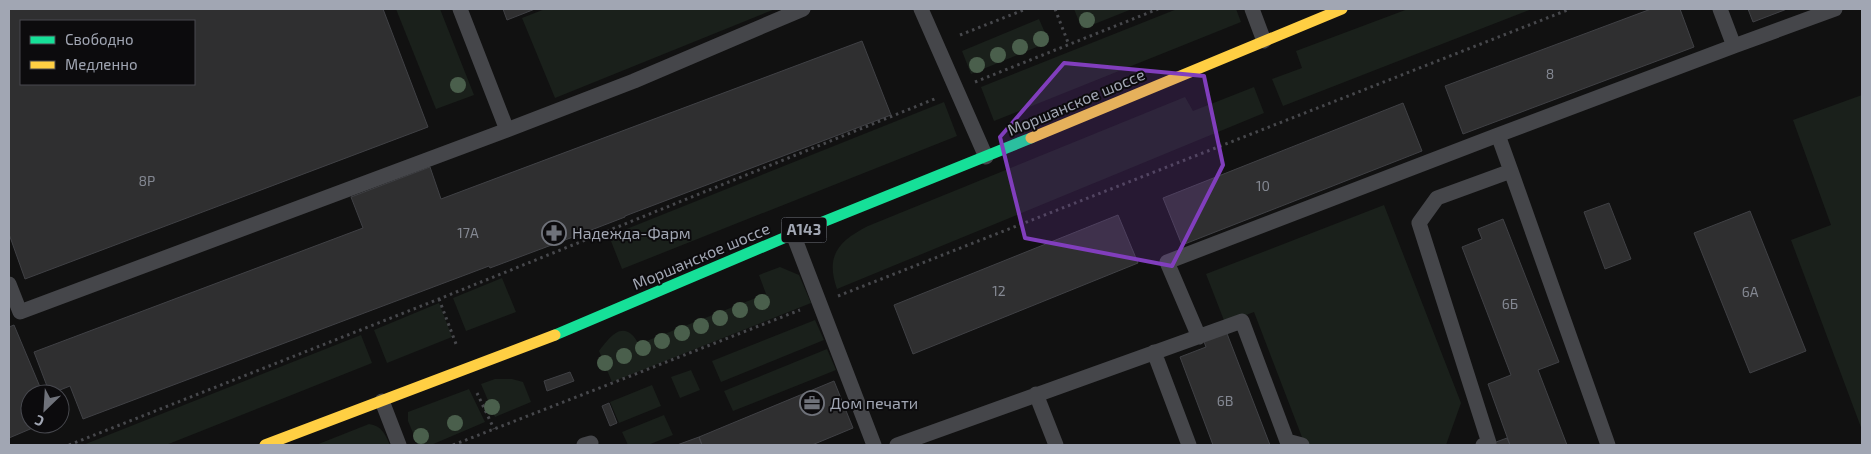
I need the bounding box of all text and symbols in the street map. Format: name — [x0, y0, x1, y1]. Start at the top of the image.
legend — [20, 20, 195, 85]
text: Свободно — [65, 30, 134, 48]
text: Медленно — [65, 55, 138, 73]
street label: Моршанское шоссе — [1004, 64, 1147, 139]
house number: 8 — [1546, 65, 1554, 82]
house number: 8Р — [139, 172, 155, 189]
house number: 10 — [1256, 177, 1270, 194]
street label: Моршанское шоссе — [629, 218, 772, 293]
road number: А143 — [782, 218, 826, 242]
pharmacy icon: Надежда-Фарм — [541, 220, 567, 246]
place label: Надежда-Фарм — [572, 223, 691, 242]
house number: 17А — [457, 224, 479, 241]
house number: 12 — [992, 282, 1006, 299]
house number: 6А — [1742, 283, 1759, 300]
house number: 6Б — [1502, 295, 1518, 312]
north arrow — [20, 384, 70, 434]
office icon: Дом печати — [799, 390, 825, 416]
house number: 6В — [1217, 392, 1233, 409]
place label: Дом печати — [830, 393, 918, 412]
text: С — [32, 412, 47, 431]

